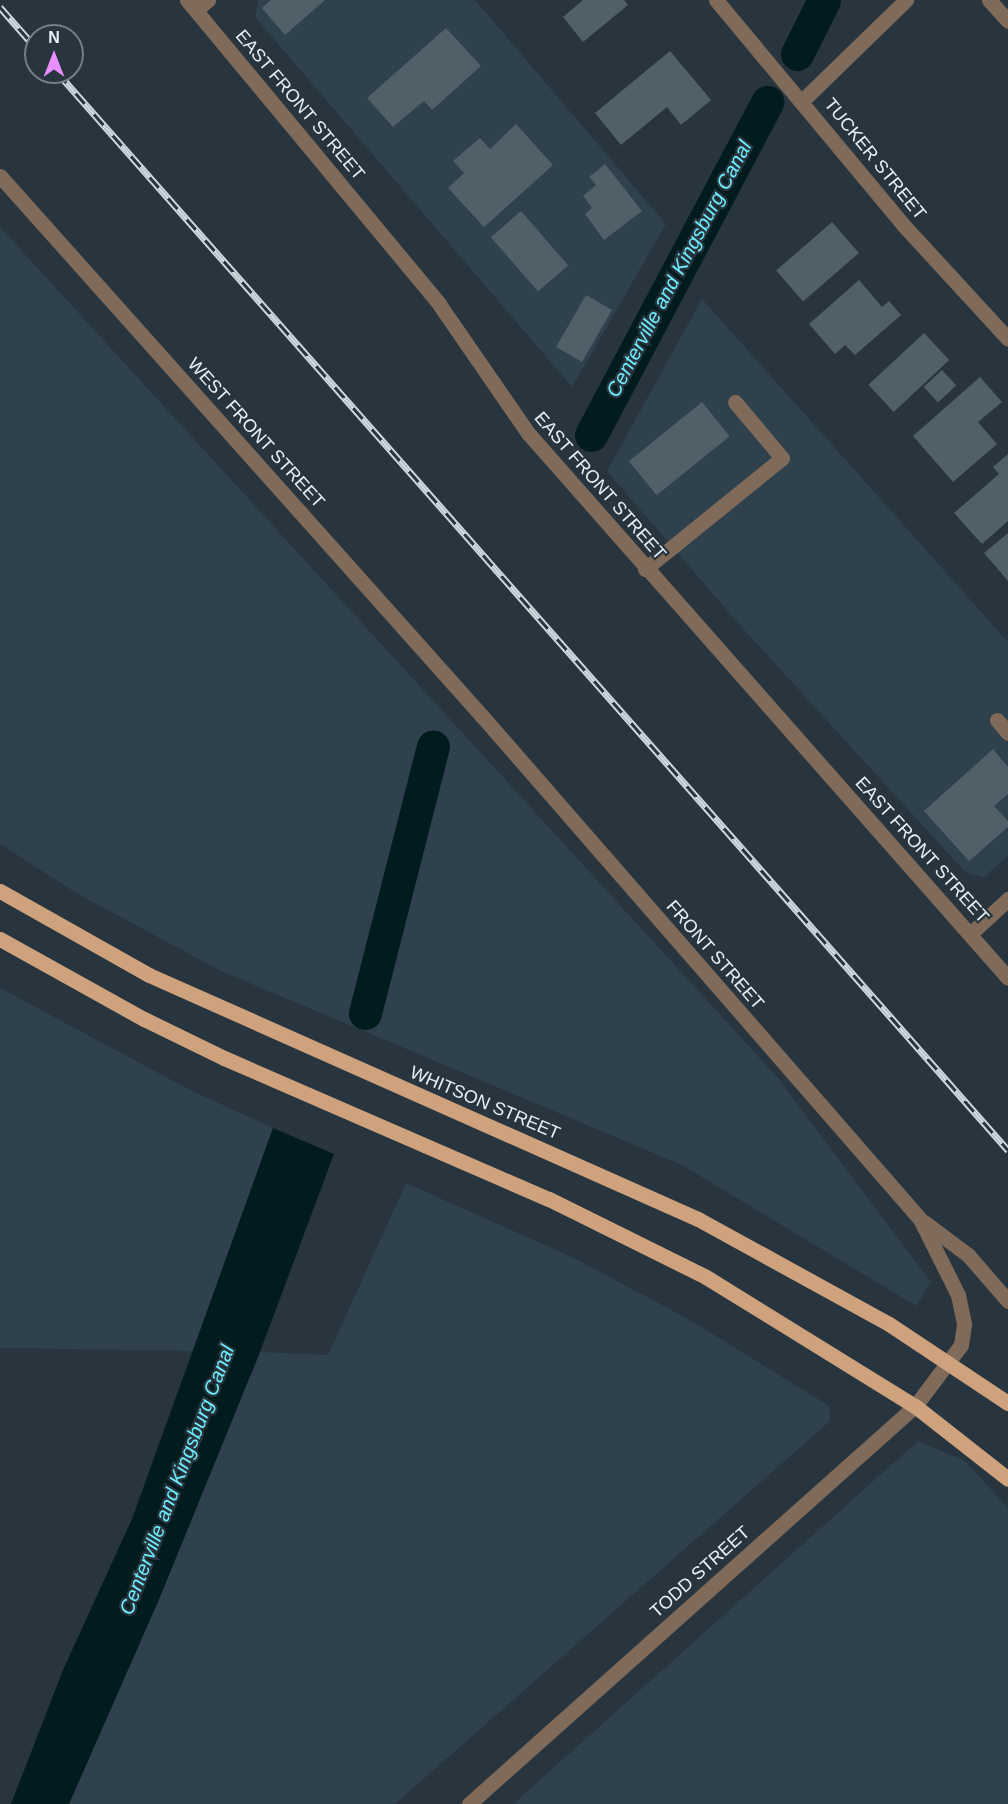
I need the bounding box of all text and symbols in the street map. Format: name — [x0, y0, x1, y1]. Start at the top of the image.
north arrow — [24, 24, 84, 84]
street label: EAST FRONT STREET — [231, 25, 369, 185]
text: N — [48, 29, 60, 46]
street label: TUCKER STREET — [819, 94, 931, 224]
water label: Centerville and Kingsburg Canal — [601, 137, 757, 401]
street label: WEST FRONT STREET — [183, 353, 329, 513]
street label: EAST FRONT STREET — [530, 407, 670, 565]
street label: EAST FRONT STREET — [850, 772, 994, 928]
street label: FRONT STREET — [662, 896, 768, 1014]
street label: WHITSON STREET — [407, 1062, 563, 1144]
water label: Centerville and Kingsburg Canal — [114, 1342, 240, 1618]
street label: TODD STREET — [646, 1522, 754, 1622]

